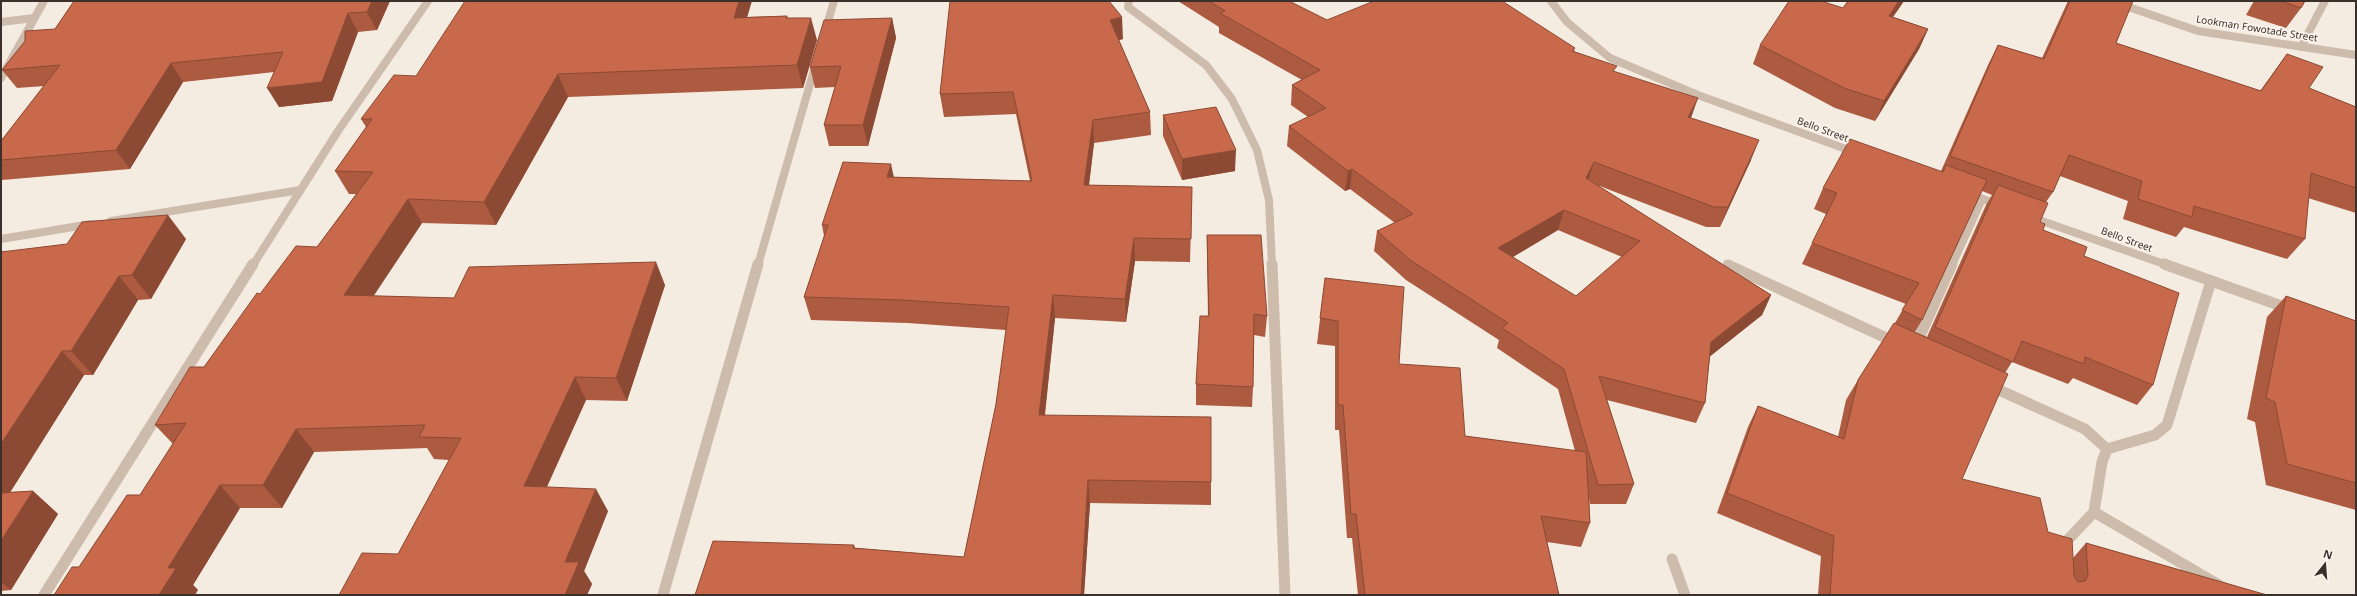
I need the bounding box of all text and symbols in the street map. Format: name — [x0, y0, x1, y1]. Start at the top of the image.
street label: Lookman Fowotade Street — [2195, 11, 2319, 45]
street label: Bello Street — [1795, 113, 1851, 145]
street label: Bello Street — [2099, 223, 2155, 255]
north arrow — [2305, 544, 2345, 584]
text: N — [2322, 545, 2335, 562]

